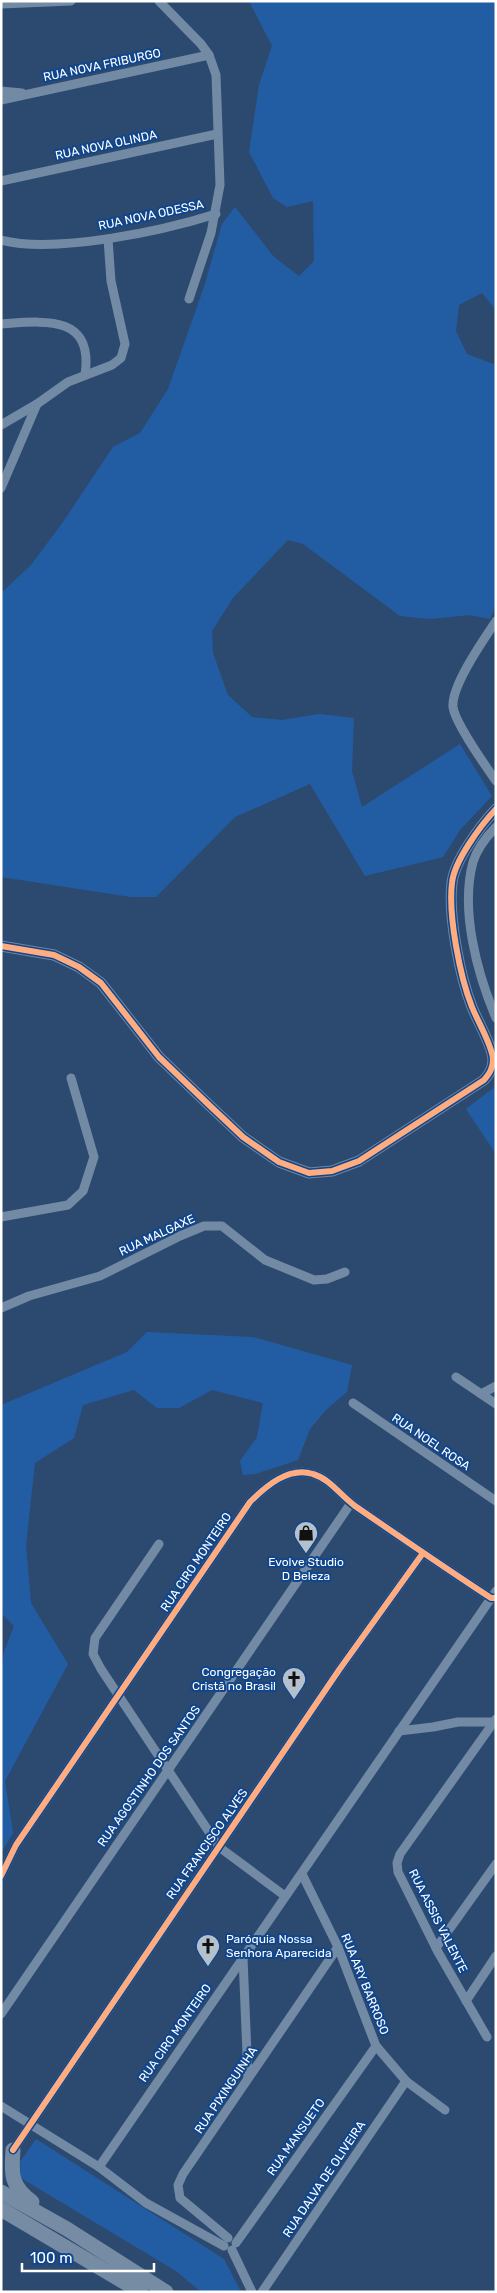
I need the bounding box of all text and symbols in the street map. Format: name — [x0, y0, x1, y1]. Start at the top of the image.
street label: RUA NOVA FRIBURGO — [42, 46, 162, 84]
street label: RUA NOVA OLINDA — [54, 127, 158, 163]
street label: RUA NOVA ODESSA — [97, 197, 205, 233]
street label: RUA MALGAXE — [117, 1211, 197, 1259]
street label: RUA NOEL ROSA — [389, 1411, 473, 1473]
street label: RUA CIRO MONTEIRO — [158, 1510, 234, 1614]
shop icon: Evolve Studio D Beleza — [293, 1520, 319, 1554]
place label: Evolve Studio D Beleza — [268, 1555, 344, 1583]
place label: Congregação Cristã no Brasil — [192, 1665, 276, 1693]
church icon: Congregação Cristã no Brasil — [281, 1666, 307, 1700]
street label: RUA AGOSTINHO DOS SANTOS — [95, 1703, 203, 1849]
street label: RUA FRANCISCO ALVES — [163, 1786, 251, 1902]
street label: RUA ASSIS VALENTE — [406, 1867, 470, 1975]
street label: RUA ARY BARROSO — [338, 1931, 392, 2037]
place label: Paróquia Nossa Senhora Aparecida — [226, 1932, 332, 1960]
church icon: Paróquia Nossa Senhora Aparecida — [195, 1933, 221, 1967]
street label: RUA CIRO MONTEIRO — [136, 1981, 214, 2085]
street label: RUA PIXINGUINHA — [192, 2044, 260, 2136]
street label: RUA MANSUETO — [264, 2096, 328, 2178]
street label: RUA DALVA DE OLIVEIRA — [280, 2118, 368, 2240]
scale bar — [22, 2240, 155, 2272]
text: 100 m — [30, 2249, 72, 2267]

